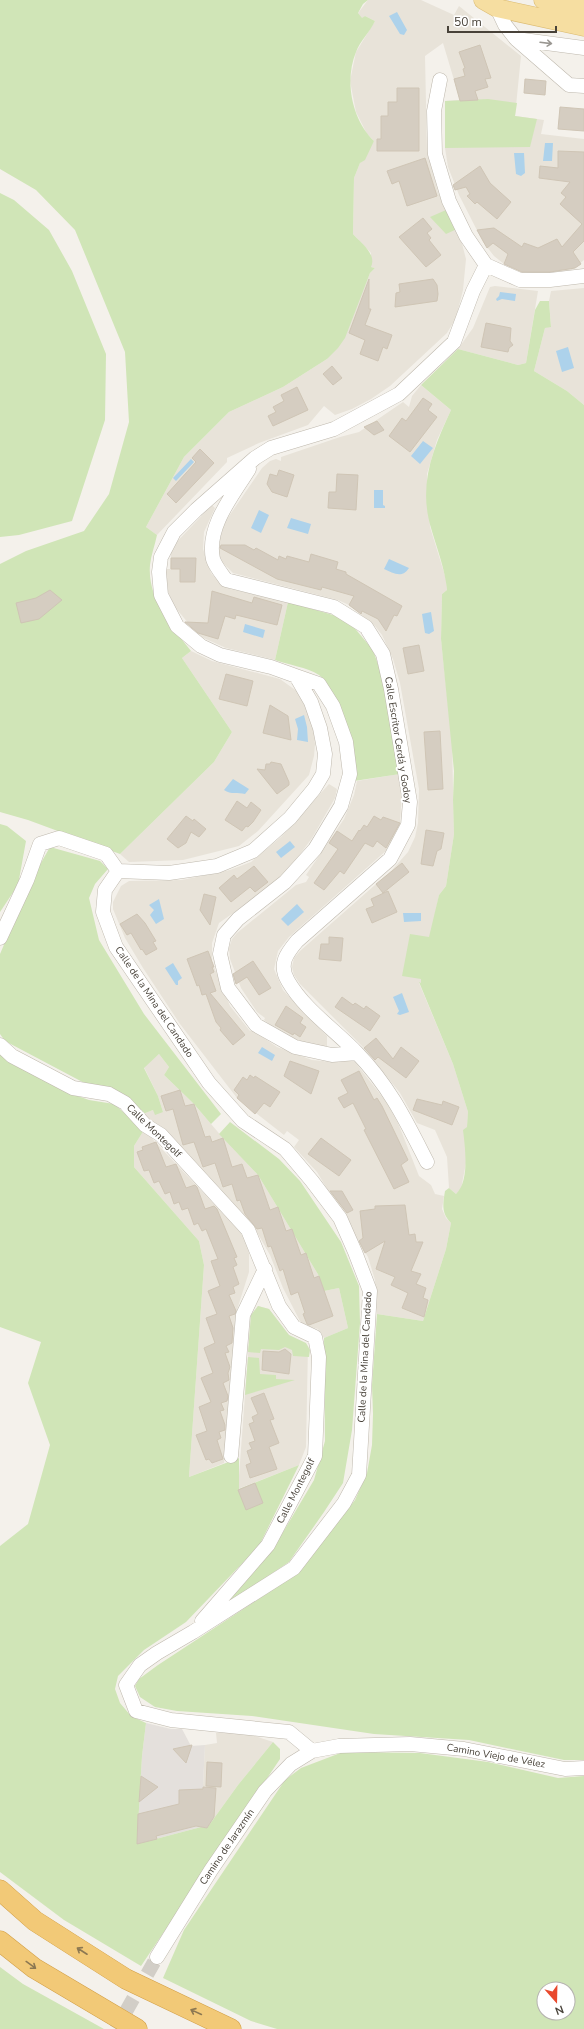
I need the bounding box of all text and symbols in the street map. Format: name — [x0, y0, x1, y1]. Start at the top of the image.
scale bar — [448, 8, 556, 34]
text: 50 m — [454, 14, 482, 30]
one-way arrow — [539, 39, 552, 47]
street label: Calle Escritor Cerdá y Godoy — [381, 676, 415, 805]
street label: Calle de la Mina del Candado — [111, 944, 197, 1061]
street label: Calle Montegolf — [123, 1101, 185, 1161]
street label: Calle de la Mina del Candado — [355, 1291, 375, 1423]
street label: Calle Montegolf — [273, 1455, 319, 1526]
street label: Camino Viejo de Vélez — [446, 1740, 547, 1772]
street label: Camino de Jarazmín — [196, 1806, 258, 1888]
one-way arrow — [77, 1947, 88, 1955]
one-way arrow — [25, 1961, 36, 1969]
north arrow — [536, 1981, 576, 2021]
text: N — [553, 2001, 566, 2018]
one-way arrow — [190, 2008, 202, 2015]

